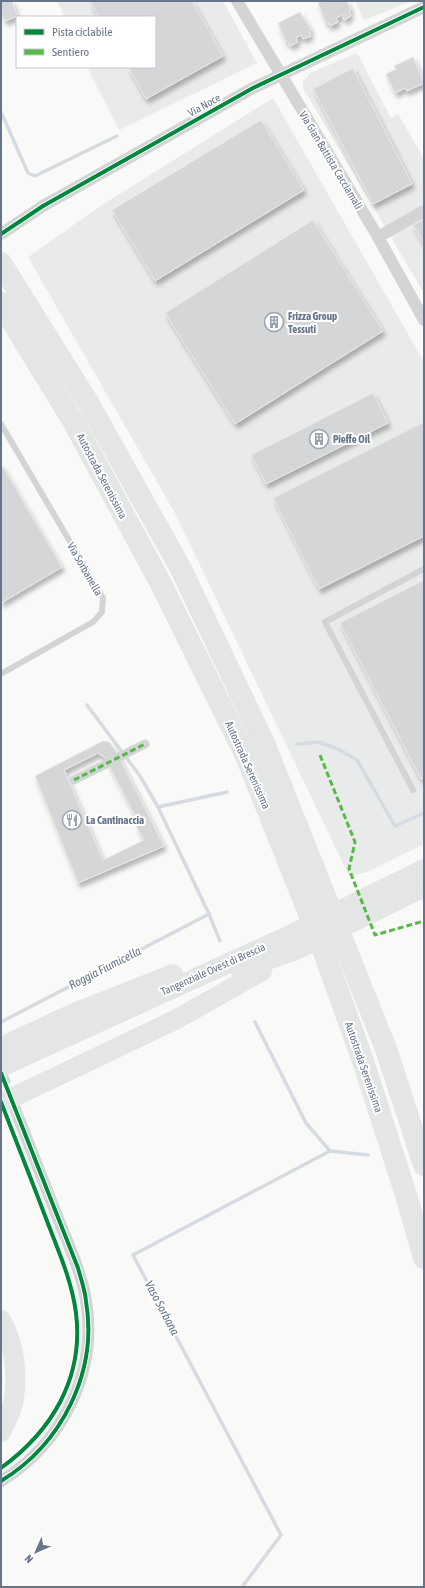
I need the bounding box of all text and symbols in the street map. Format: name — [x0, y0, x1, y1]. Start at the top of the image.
legend — [16, 16, 156, 68]
text: Pista ciclabile — [52, 25, 113, 39]
text: Sentiero — [52, 45, 90, 59]
street label: Via Noce — [186, 91, 222, 119]
street label: Via Gian Battista Cacciamali — [297, 109, 365, 211]
place label: Frizza Group Tessuti — [288, 310, 337, 335]
building icon: Frizza Group Tessuti — [263, 311, 285, 333]
building icon: Pieffe Oil — [308, 428, 330, 450]
street label: Autostrada Serenissima — [74, 431, 130, 521]
place label: Pieffe Oil — [333, 433, 371, 445]
street label: Via Sorbanella — [65, 540, 105, 598]
street label: Autostrada Serenissima — [223, 719, 273, 811]
restaurant icon: La Cantinaccia — [61, 809, 83, 831]
place label: La Cantinaccia — [86, 814, 144, 826]
street label: Tangenziale Ovest di Brescia — [159, 941, 267, 997]
water label: Roggia Fiumicella — [67, 944, 144, 992]
street label: Autostrada Serenissima — [343, 1020, 385, 1114]
water label: Vaso Sorbana — [142, 1278, 182, 1338]
north arrow — [16, 1532, 56, 1572]
text: N — [22, 1553, 35, 1566]

